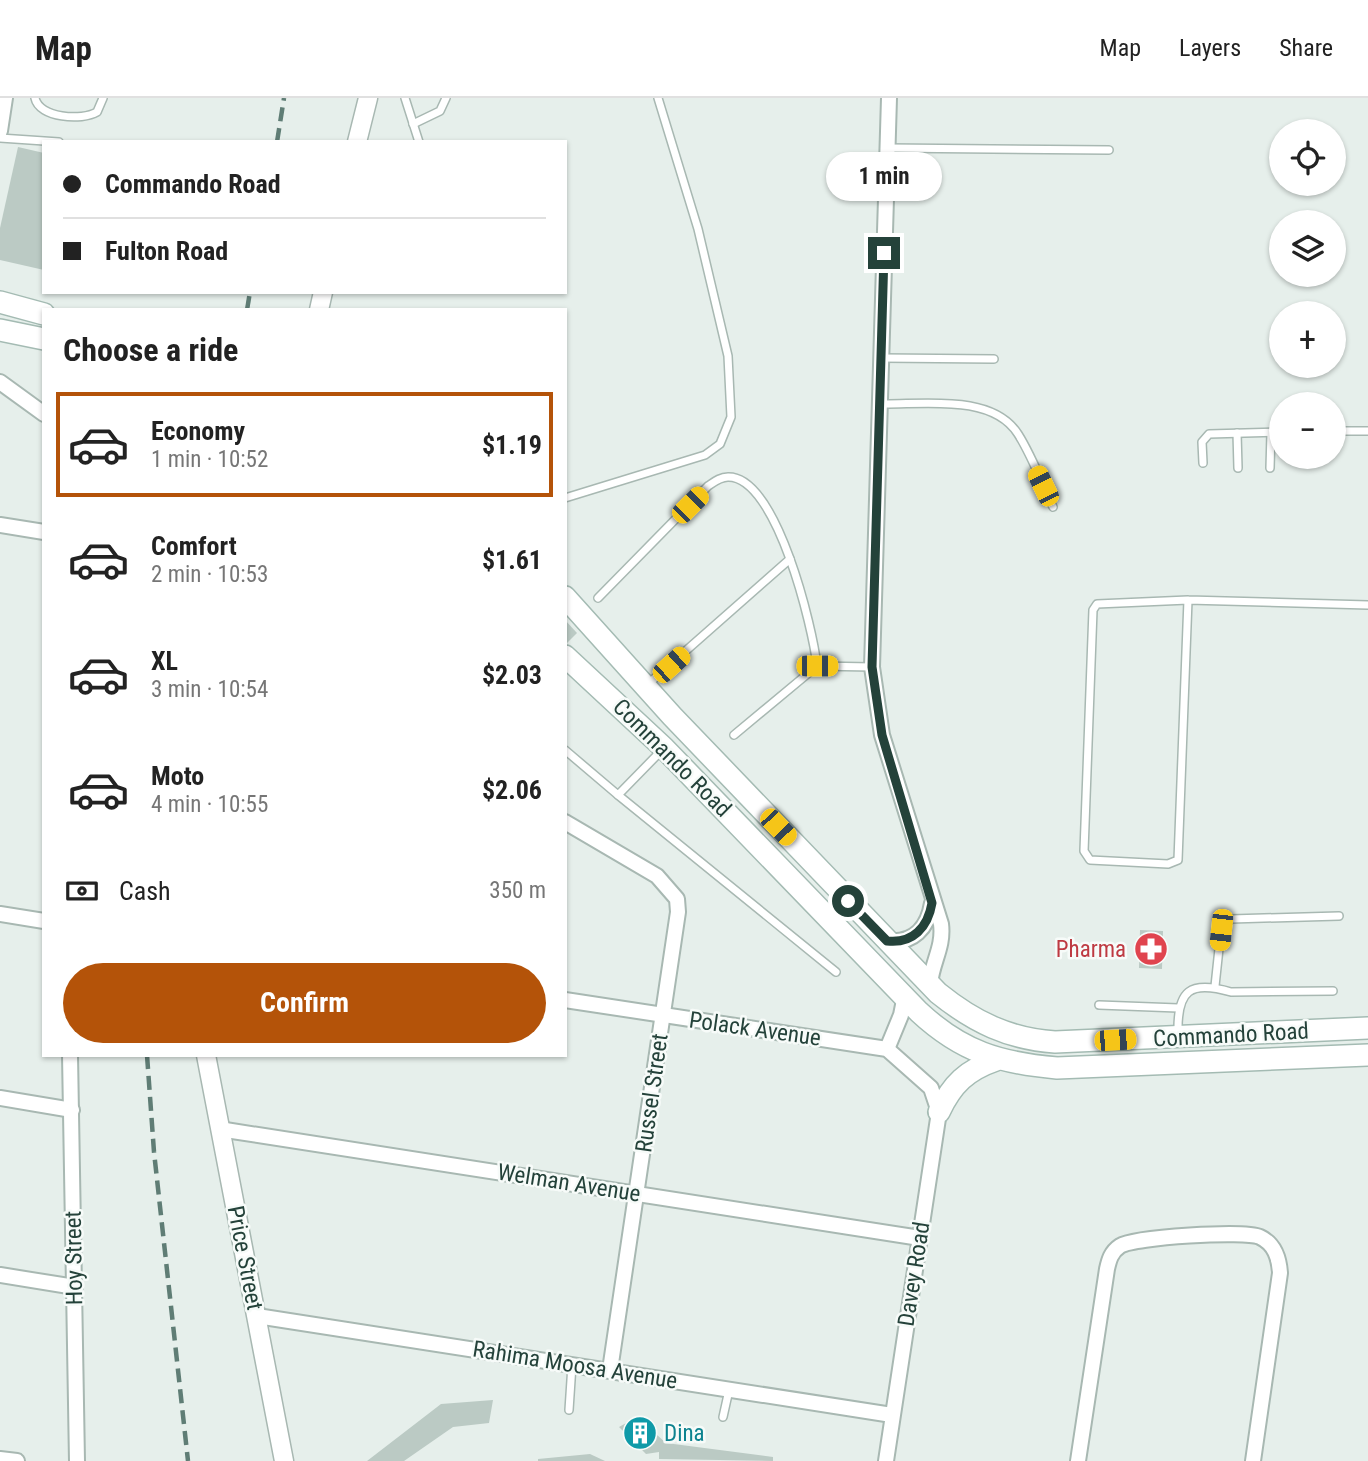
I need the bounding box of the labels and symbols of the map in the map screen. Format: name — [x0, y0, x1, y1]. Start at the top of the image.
callout: 1 min — [826, 152, 942, 200]
route end — [868, 237, 900, 269]
car — [1025, 463, 1062, 509]
car — [668, 483, 713, 527]
car — [649, 643, 694, 687]
car — [797, 656, 839, 677]
street label: Commando Road — [607, 693, 737, 823]
car — [756, 805, 801, 849]
route start — [832, 885, 864, 917]
car — [1209, 908, 1234, 952]
pharmacy icon: Pharma — [1132, 930, 1170, 968]
place label: Pharma — [1056, 936, 1126, 963]
street label: Polack Avenue — [687, 1006, 823, 1052]
street label: Commando Road — [1153, 1017, 1309, 1053]
car — [1094, 1028, 1137, 1052]
street label: Russel Street — [630, 1032, 674, 1154]
street label: Welman Avenue — [496, 1158, 642, 1208]
street label: Price Street — [222, 1204, 268, 1312]
street label: Hoy Street — [60, 1211, 88, 1305]
street label: Davey Road — [892, 1220, 936, 1328]
street label: Rahima Moosa Avenue — [471, 1335, 679, 1395]
building icon: Dina — [621, 1414, 659, 1452]
place label: Dina — [664, 1420, 705, 1447]

